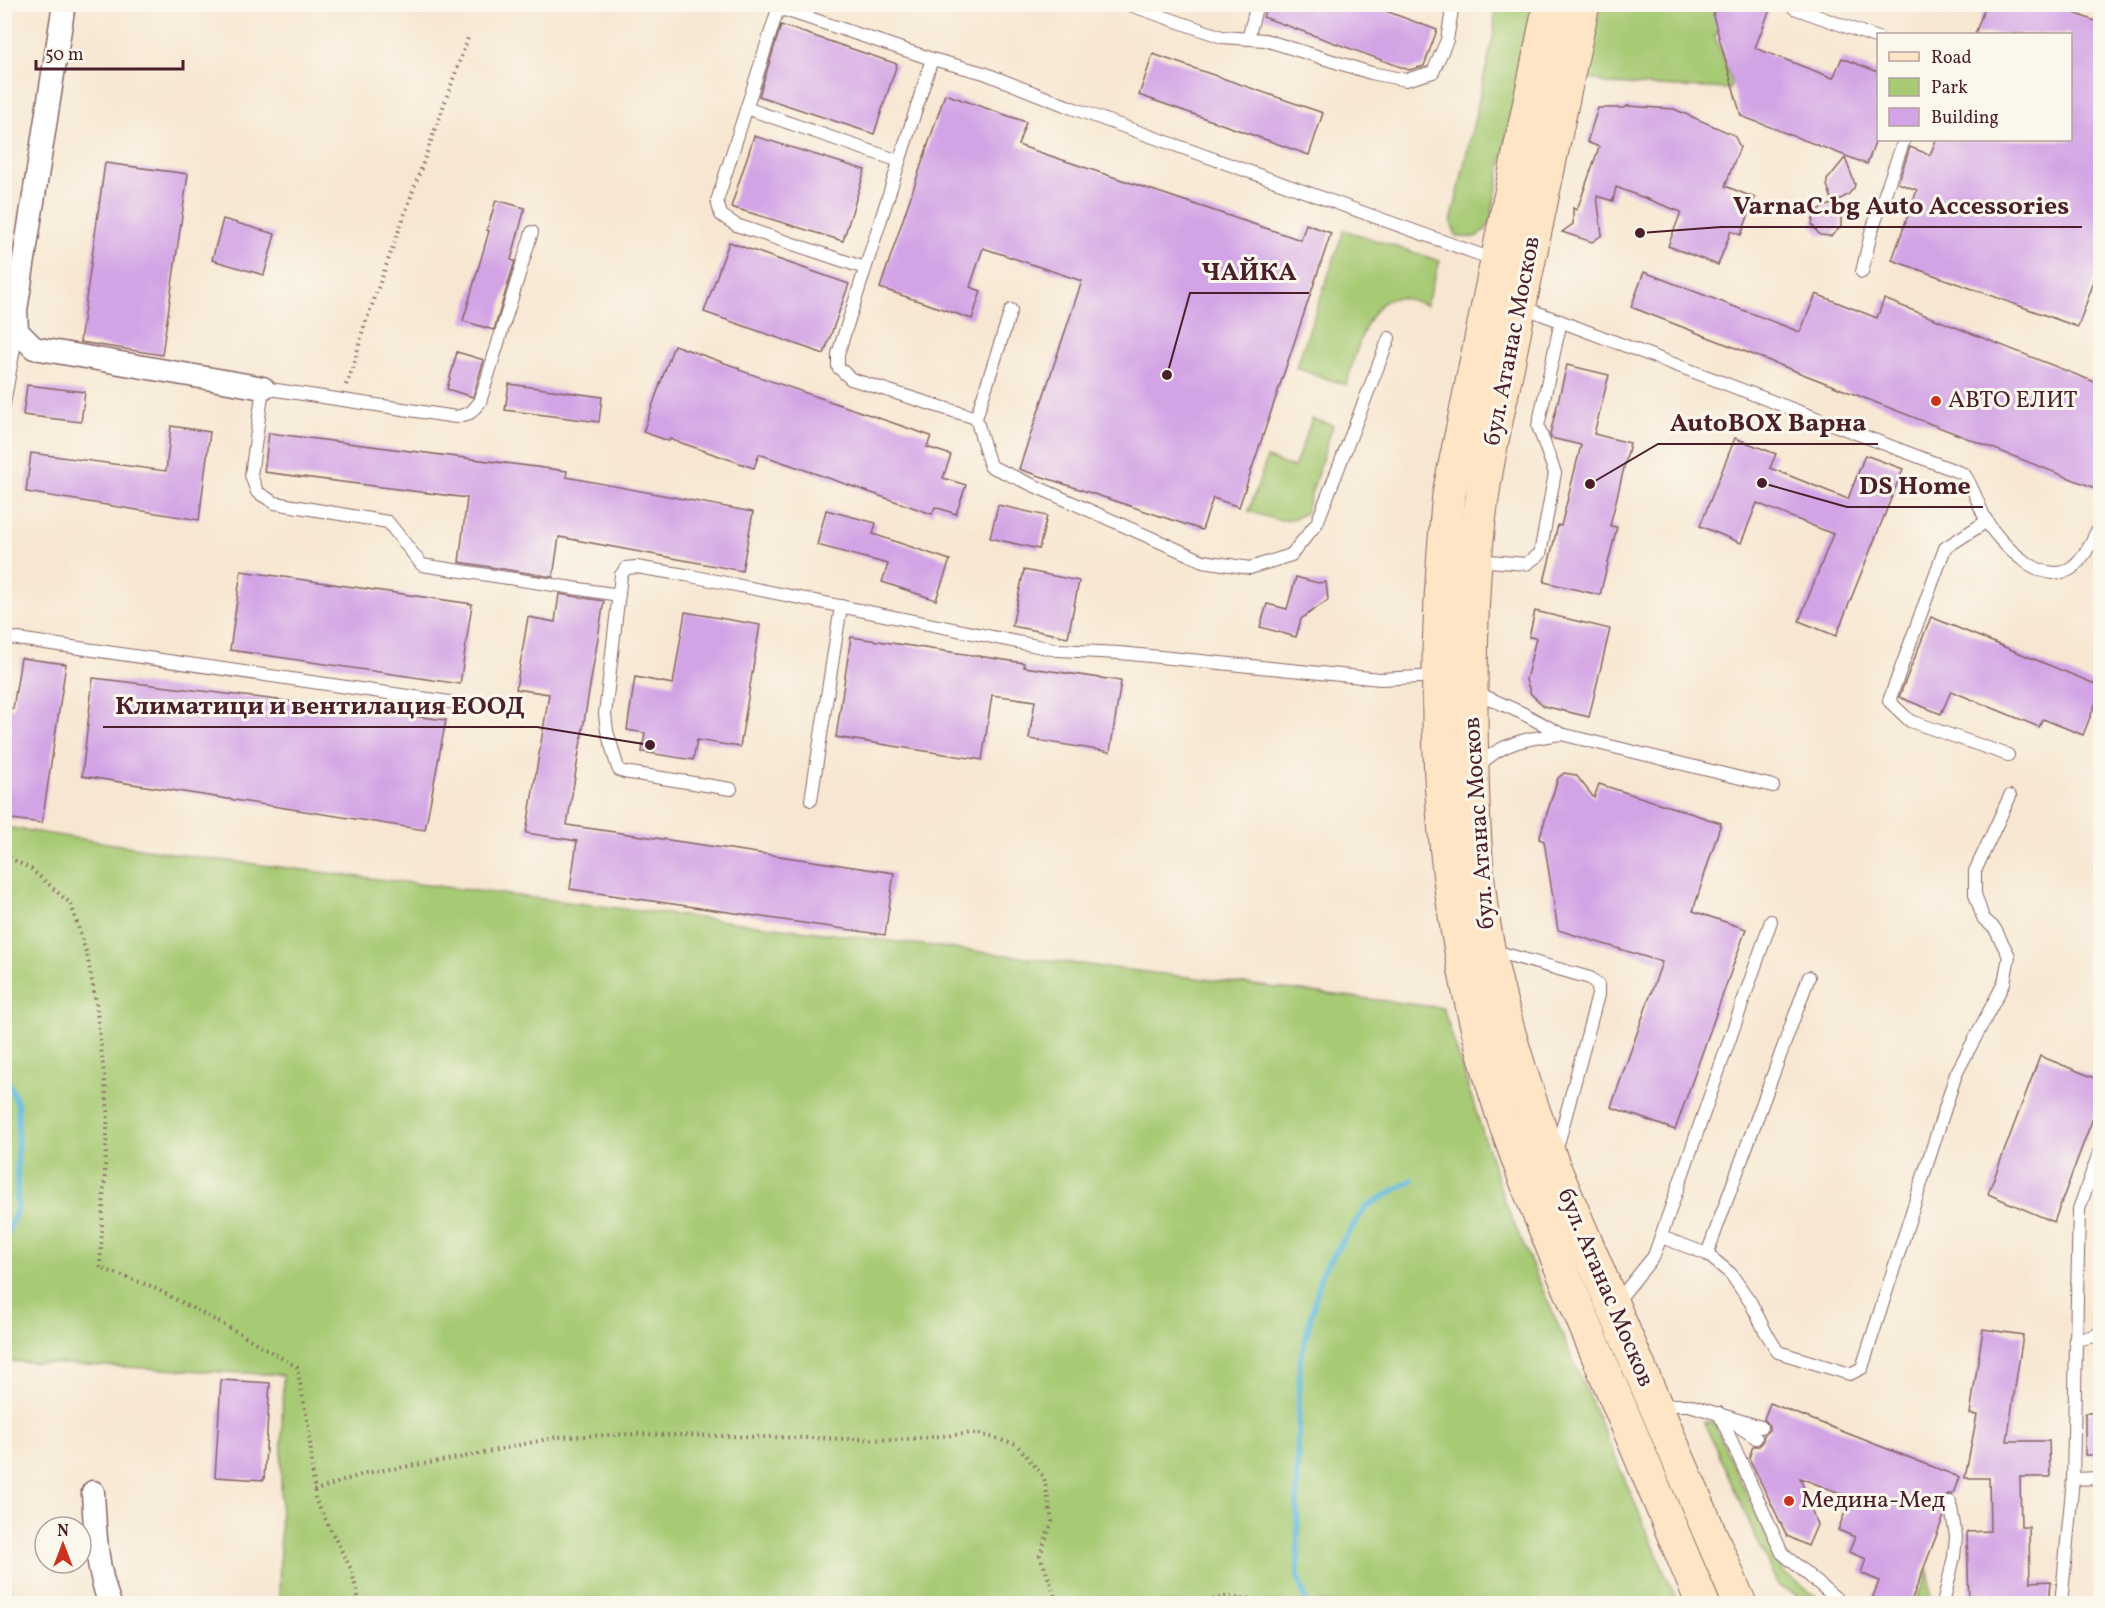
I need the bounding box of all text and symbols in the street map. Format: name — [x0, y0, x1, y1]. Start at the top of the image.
scale bar — [36, 33, 183, 71]
legend — [1877, 33, 2072, 141]
text: 50 m — [45, 43, 84, 68]
text: Road — [1931, 46, 1972, 71]
text: Park — [1931, 76, 1968, 101]
text: Building — [1931, 106, 1999, 131]
callout: VarnaC.bg Auto Accessories — [1721, 183, 2082, 227]
text: VarnaC.bg Auto Accessories — [1733, 189, 2069, 225]
street label: бул. Атанас Москов — [1476, 233, 1550, 449]
callout: ЧАЙКА — [1190, 249, 1309, 293]
text: ЧАЙКА — [1201, 255, 1297, 291]
place label: АВТО ЕЛИТ — [1948, 384, 2078, 418]
marker: АВТО ЕЛИТ — [1929, 394, 1943, 408]
callout: AutoBOX Варна — [1658, 400, 1878, 444]
text: AutoBOX Варна — [1670, 406, 1866, 442]
callout: DS Home — [1847, 463, 1983, 507]
text: DS Home — [1859, 469, 1971, 505]
callout: Климатици и вентилация ЕООД — [103, 683, 537, 727]
text: Климатици и вентилация ЕООД — [115, 689, 525, 725]
street label: бул. Атанас Москов — [1456, 716, 1504, 930]
street label: бул. Атанас Москов — [1548, 1183, 1662, 1393]
place label: Медина-Мед — [1801, 1484, 1946, 1518]
marker: Медина-Мед — [1782, 1494, 1796, 1508]
north arrow — [33, 1515, 93, 1575]
text: N — [57, 1521, 69, 1543]

